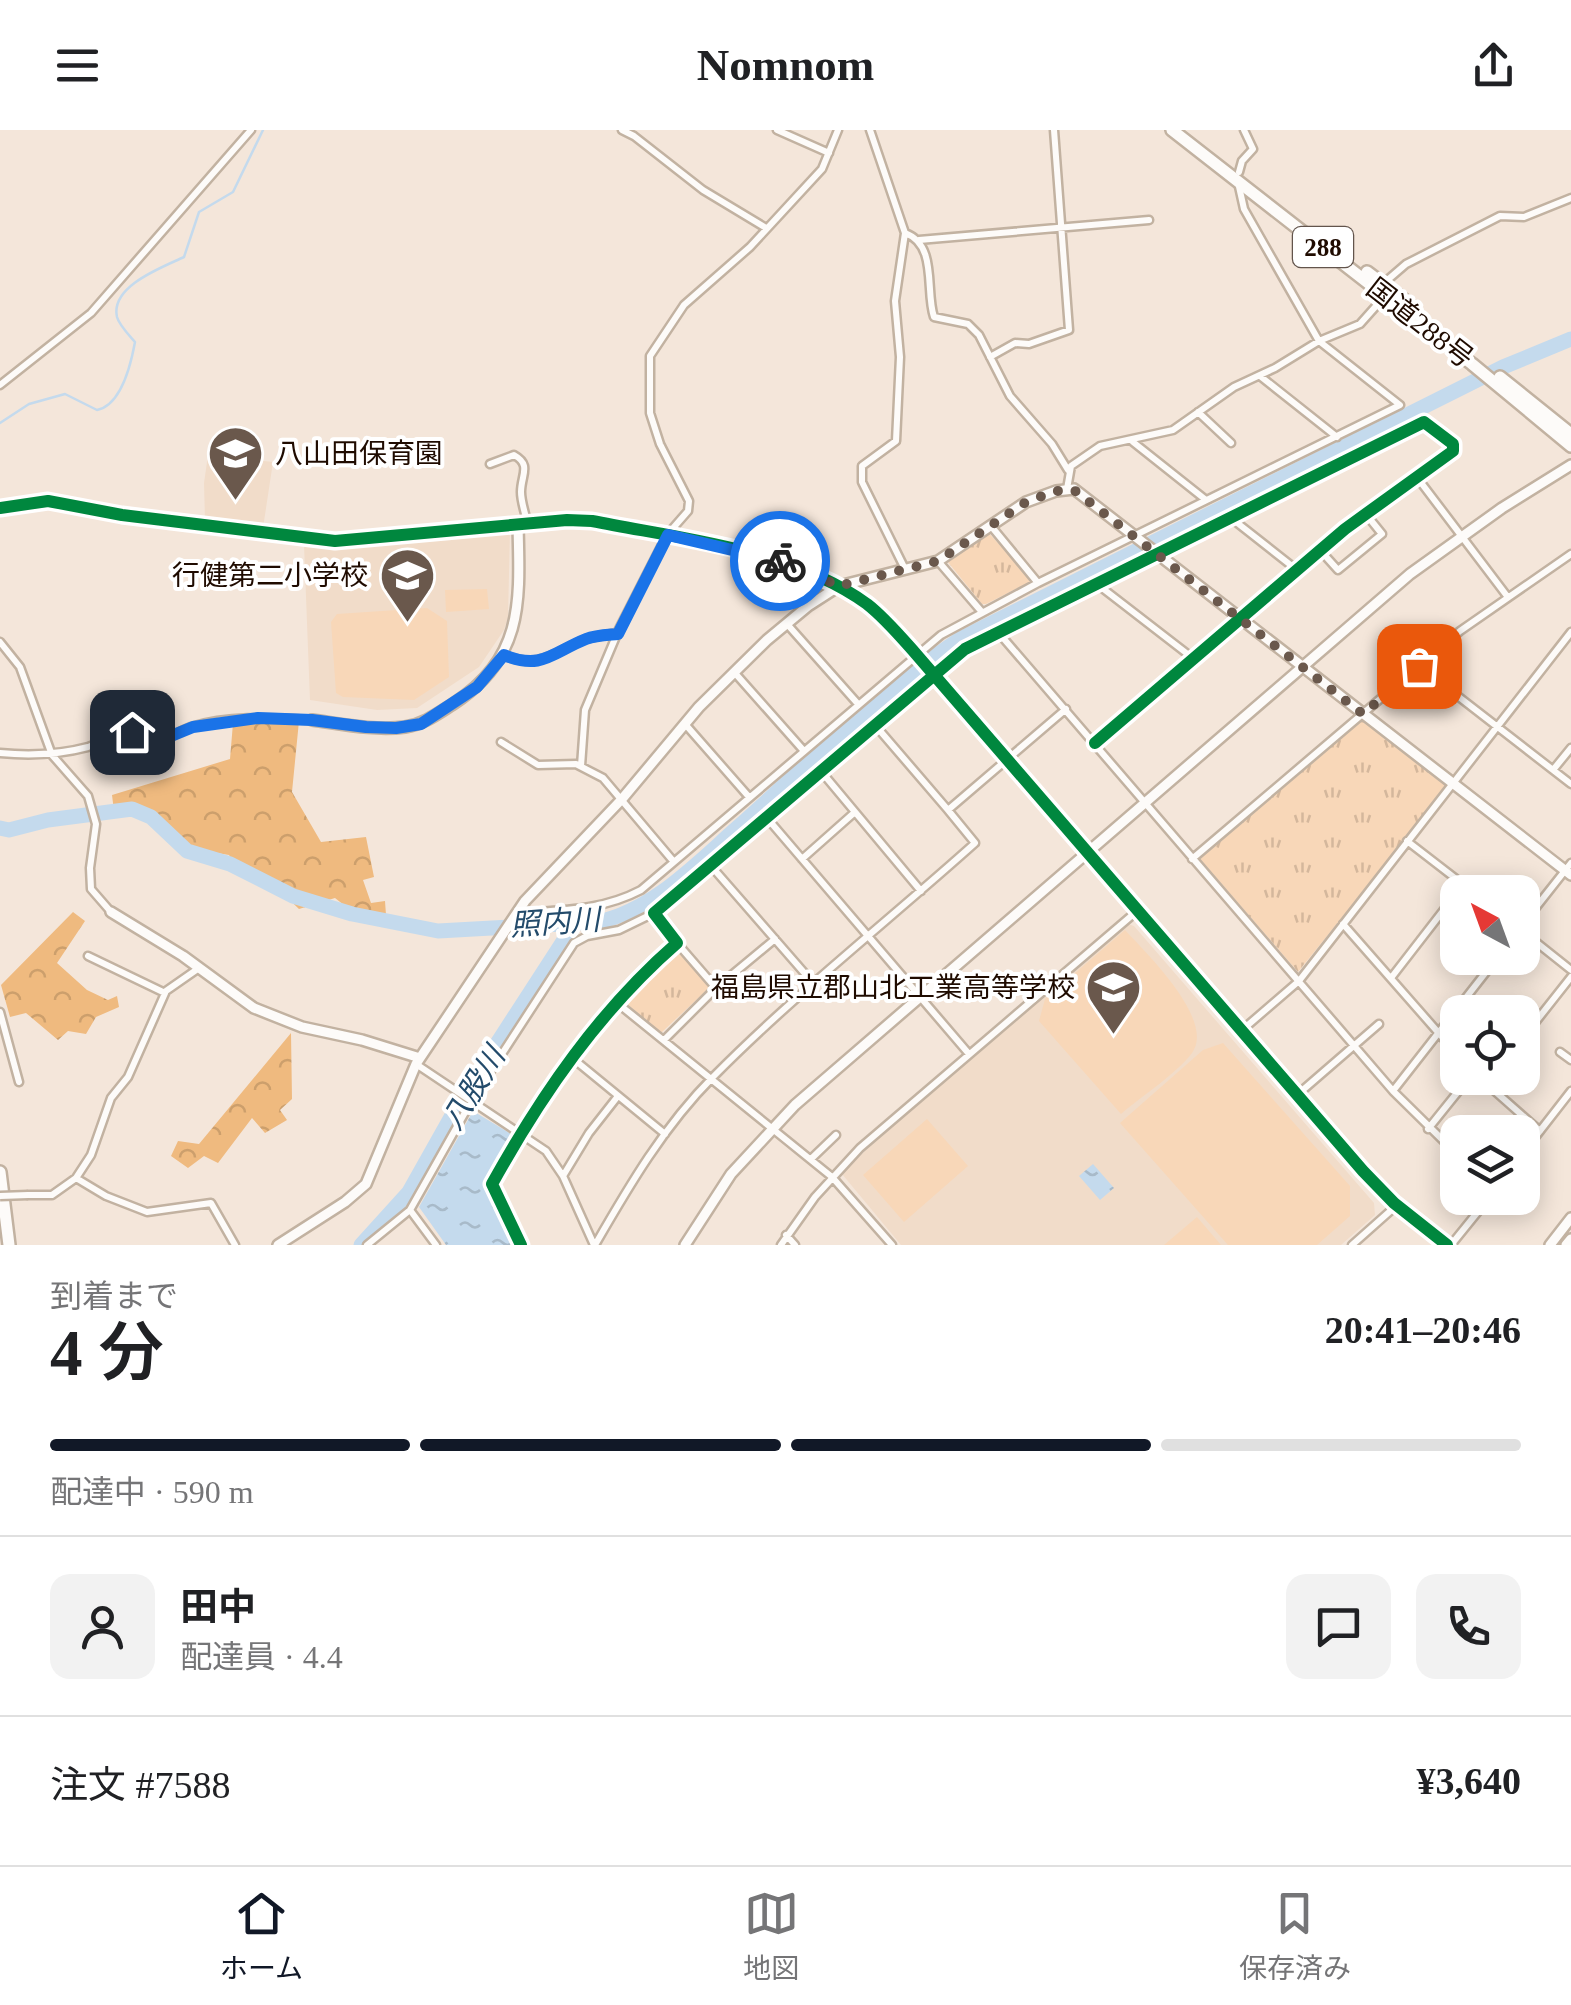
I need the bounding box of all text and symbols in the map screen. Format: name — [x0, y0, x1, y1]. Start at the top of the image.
icon: menu — [50, 38, 105, 93]
icon: share — [1466, 38, 1521, 93]
text: Nomnom — [697, 40, 874, 90]
road number: 288 — [1293, 227, 1353, 267]
street label: 国道288号 — [1361, 272, 1479, 374]
school or university icon: 八山田保育園 — [206, 423, 266, 502]
place label: 八山田保育園 — [275, 438, 443, 469]
courier — [730, 511, 830, 611]
icon: bike — [753, 534, 808, 589]
school or university icon: 行健第二小学校 — [377, 545, 437, 624]
place label: 行健第二小学校 — [172, 560, 368, 591]
pin — [1377, 624, 1462, 709]
icon: bag — [1392, 639, 1447, 694]
pin — [90, 690, 175, 775]
icon: home — [105, 705, 160, 760]
north arrow — [1440, 875, 1540, 975]
map controls — [1440, 875, 1540, 1215]
water label: 照内川 — [509, 902, 604, 942]
school or university icon: 福島県立郡山北工業高等学校 — [1084, 957, 1144, 1036]
place label: 福島県立郡山北工業高等学校 — [711, 972, 1075, 1003]
button: locate — [1440, 995, 1540, 1095]
water label: 八股川 — [435, 1039, 512, 1135]
button: layers — [1440, 1115, 1540, 1215]
text: 到着まで — [50, 1278, 178, 1314]
text: 20:41–20:46 — [1325, 1309, 1521, 1351]
text: 4 分 — [50, 1317, 164, 1389]
text: 配達中 · 590 m — [50, 1474, 254, 1510]
button: person — [50, 1574, 155, 1679]
button: chat — [1286, 1574, 1391, 1679]
button: phone — [1416, 1574, 1521, 1679]
text: 田中 — [180, 1586, 256, 1628]
text: 配達員 · 4.4 — [180, 1639, 343, 1675]
text: ¥3,640 — [1417, 1760, 1521, 1802]
text: 注文 #7588 — [50, 1764, 231, 1806]
tab: ホーム — [220, 1886, 303, 1986]
tab: 地図 — [743, 1886, 799, 1986]
tab: 保存済み — [1239, 1886, 1351, 1986]

